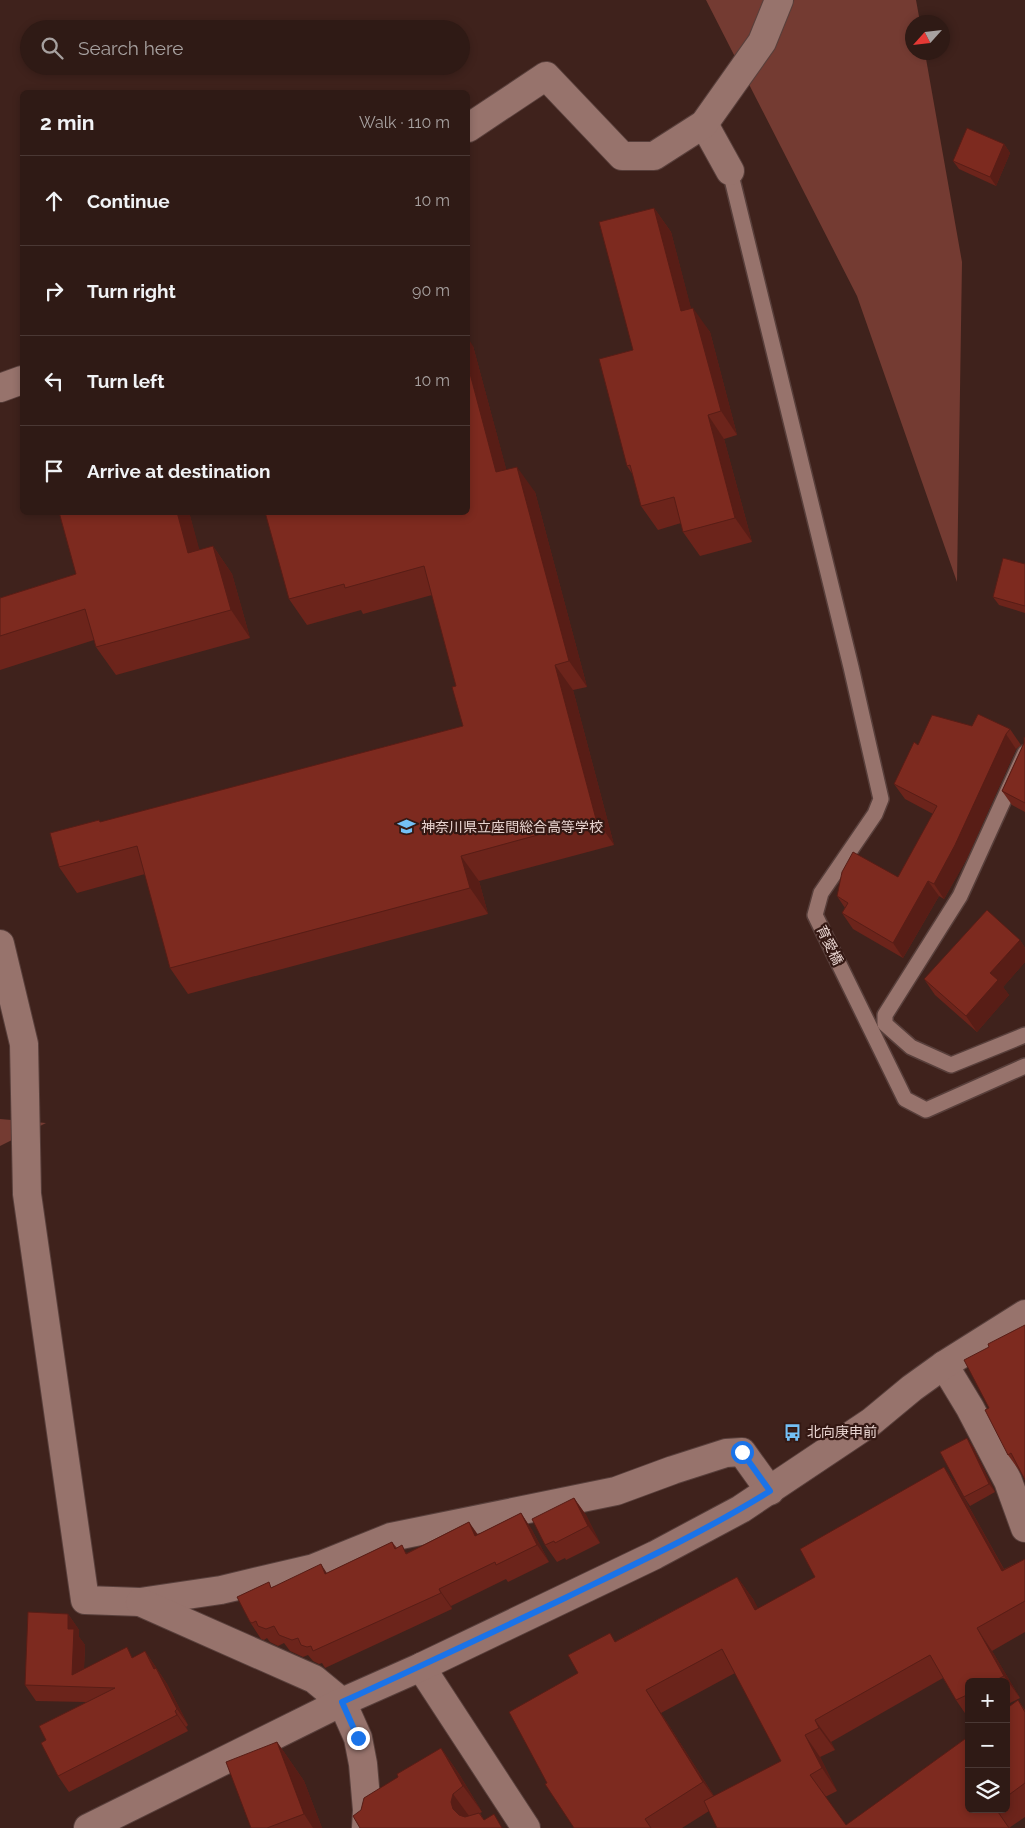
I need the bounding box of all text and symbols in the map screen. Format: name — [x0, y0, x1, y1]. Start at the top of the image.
north arrow — [905, 15, 950, 60]
search box — [20, 20, 470, 75]
icon: search — [38, 34, 66, 62]
text: Search here — [78, 37, 184, 59]
text: 2 min — [40, 110, 94, 135]
text: Walk · 110 m — [359, 113, 450, 132]
icon: ahead — [40, 187, 68, 215]
text: Continue — [87, 190, 170, 212]
text: 10 m — [415, 191, 450, 210]
icon: right — [40, 277, 68, 305]
text: Turn right — [87, 280, 176, 302]
text: 90 m — [412, 281, 450, 300]
icon: left — [40, 367, 68, 395]
text: Turn left — [87, 370, 164, 392]
text: 10 m — [415, 371, 450, 390]
icon: arrive — [40, 457, 68, 485]
text: Arrive at destination — [87, 460, 271, 482]
school or university icon: 神奈川県立座間総合高等学校 — [397, 817, 417, 837]
place label: 神奈川県立座間総合高等学校 — [421, 819, 603, 835]
street label: 育愛橋 — [814, 923, 846, 967]
bus stop icon: 北向庚申前 — [783, 1422, 803, 1442]
place label: 北向庚申前 — [807, 1424, 877, 1440]
route start — [731, 1441, 754, 1464]
map controls — [965, 1678, 1010, 1813]
button: + — [965, 1678, 1010, 1723]
button: − — [965, 1723, 1010, 1768]
route end — [347, 1727, 370, 1750]
button: layers — [965, 1768, 1010, 1813]

